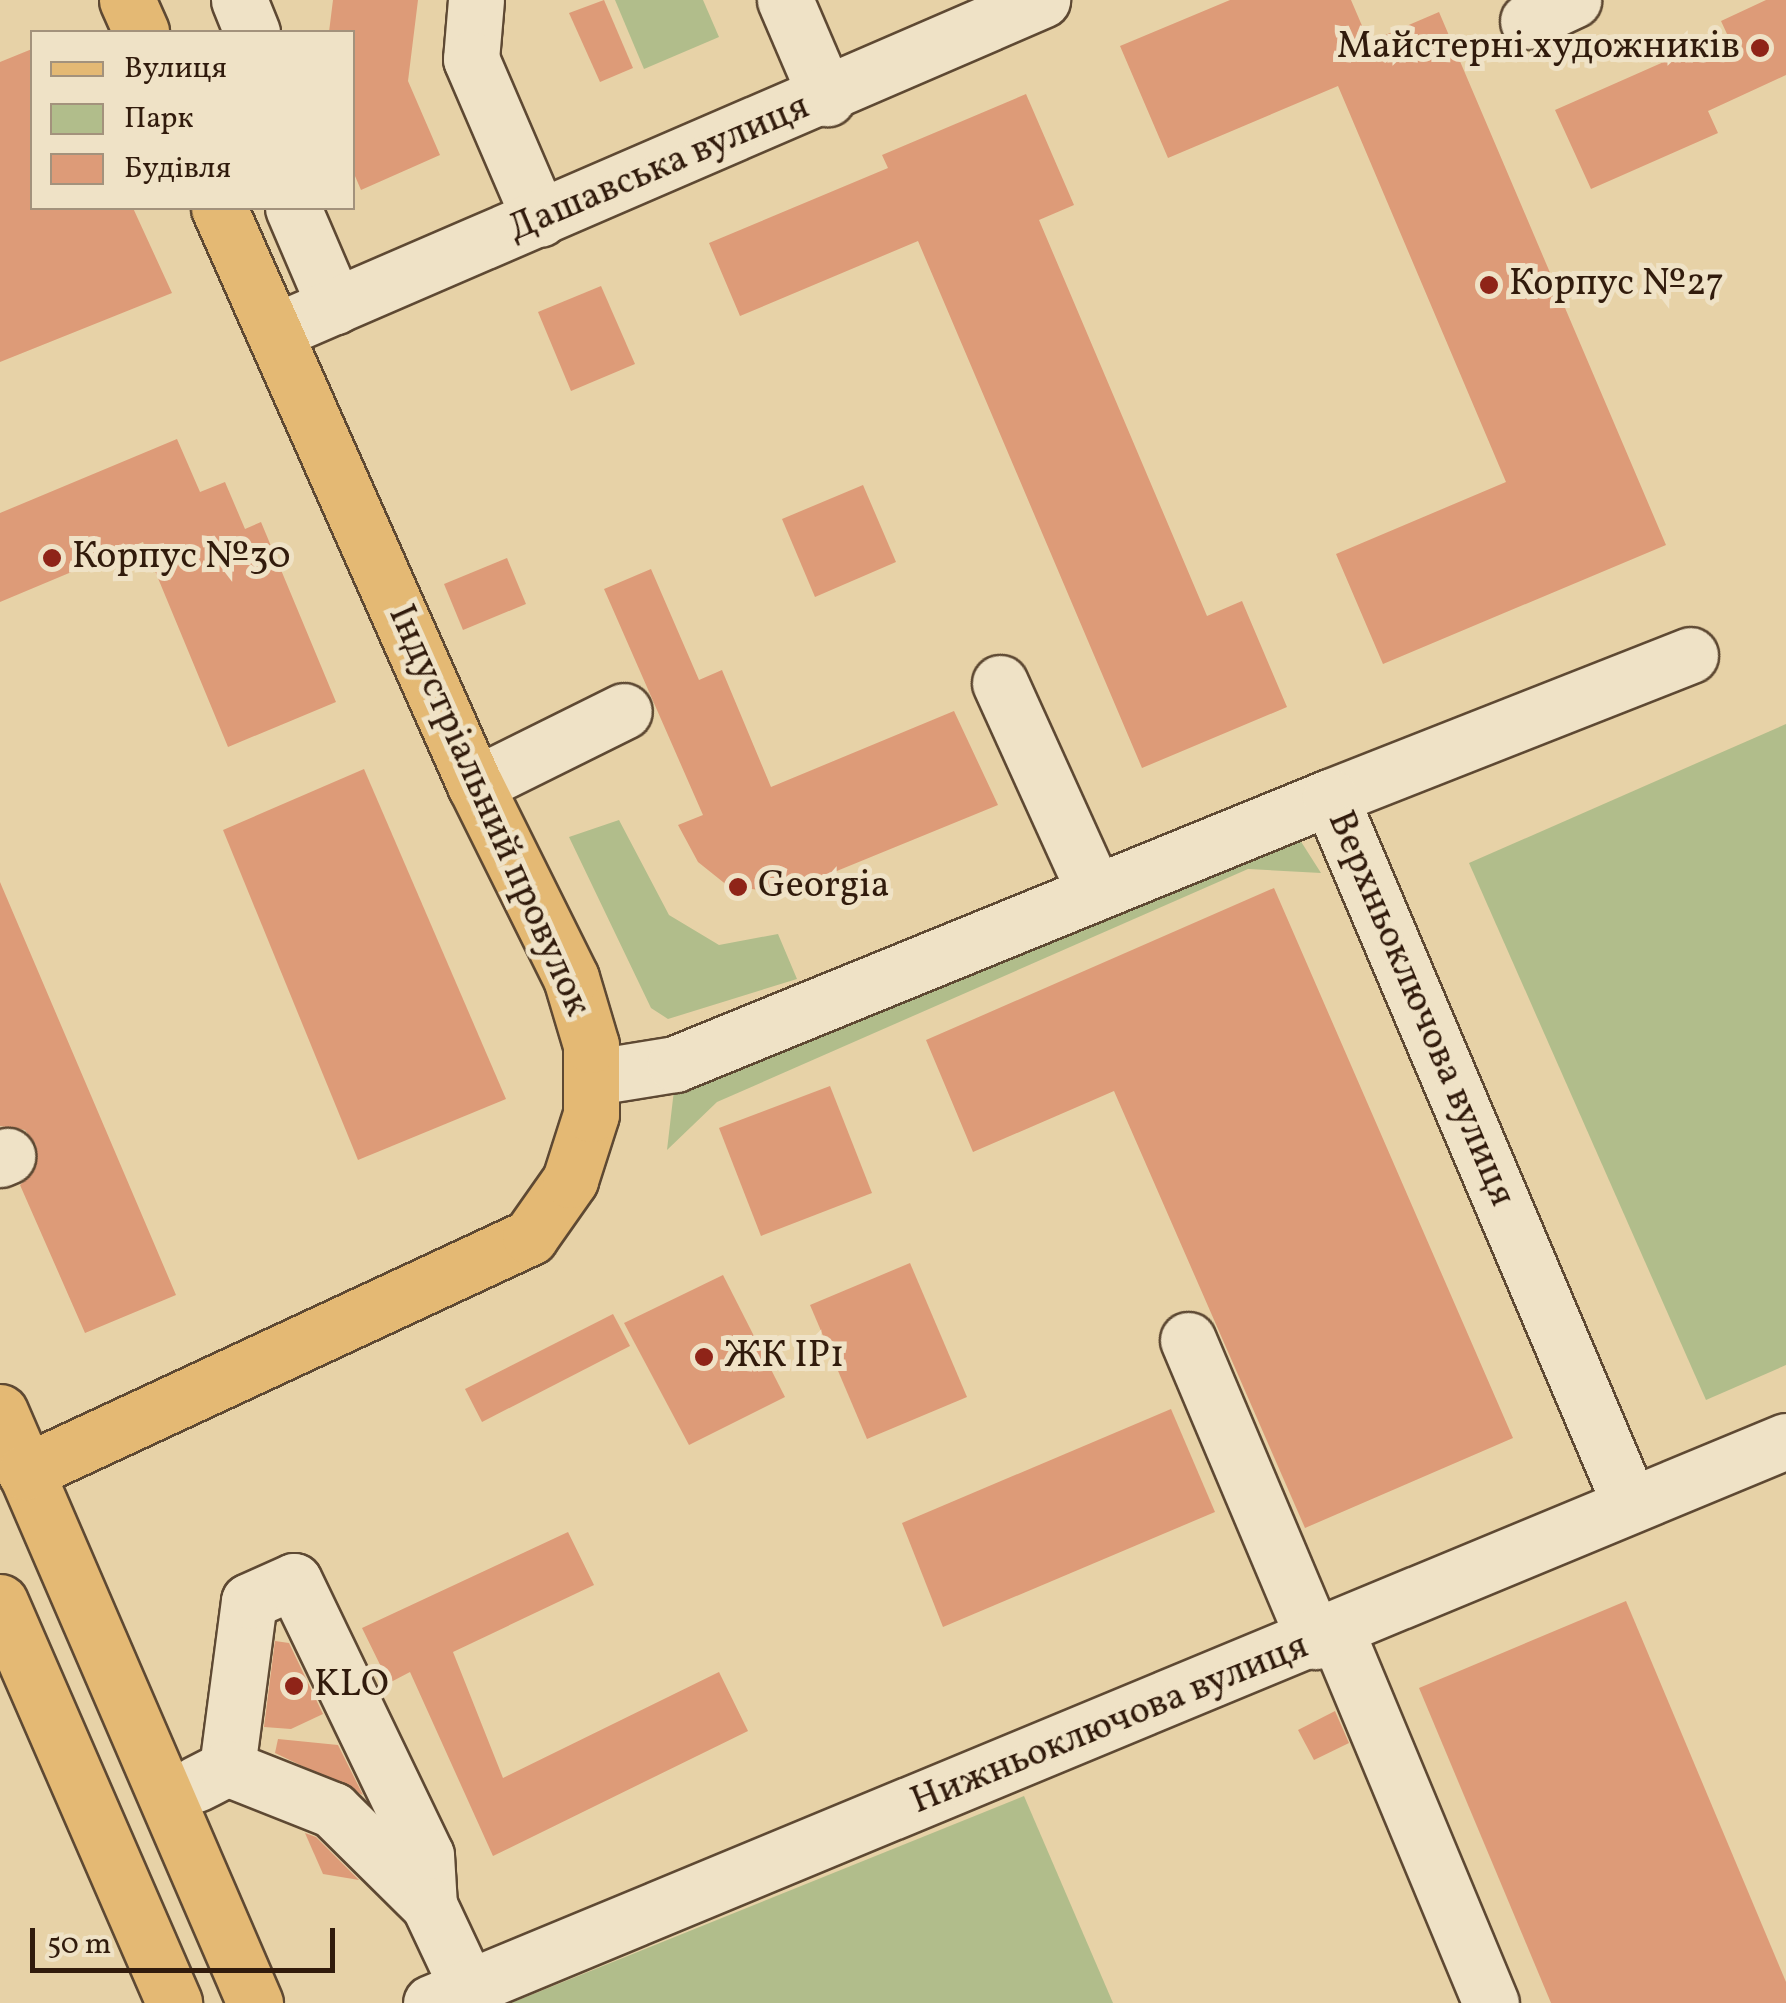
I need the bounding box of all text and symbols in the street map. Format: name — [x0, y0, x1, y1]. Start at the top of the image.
place label: Майстерні художників — [1337, 25, 1740, 71]
legend — [30, 30, 355, 210]
marker: Майстерні художників — [1749, 37, 1771, 59]
text: Вулиця — [124, 48, 227, 90]
street label: Дашавська вулиця — [501, 85, 817, 253]
text: Парк — [124, 98, 193, 140]
text: Будівля — [124, 148, 231, 190]
place label: Корпус №27 — [1509, 262, 1724, 308]
marker: Корпус №27 — [1478, 274, 1500, 296]
place label: Корпус №30 — [72, 535, 291, 581]
marker: Корпус №30 — [41, 547, 63, 569]
street label: Індустріальний провулок — [377, 598, 599, 1024]
street label: Верхньоключова вулиця — [1316, 805, 1524, 1213]
place label: Georgia — [758, 864, 890, 910]
marker: Georgia — [727, 876, 749, 898]
place label: ЖК IP1 — [724, 1334, 845, 1380]
marker: ЖК IP1 — [693, 1346, 715, 1368]
street label: Нижньоключова вулиця — [905, 1624, 1315, 1826]
place label: KLO — [314, 1663, 389, 1709]
marker: KLO — [283, 1675, 305, 1697]
scale bar — [35, 1908, 340, 1970]
text: 50 m — [47, 1924, 111, 1966]

